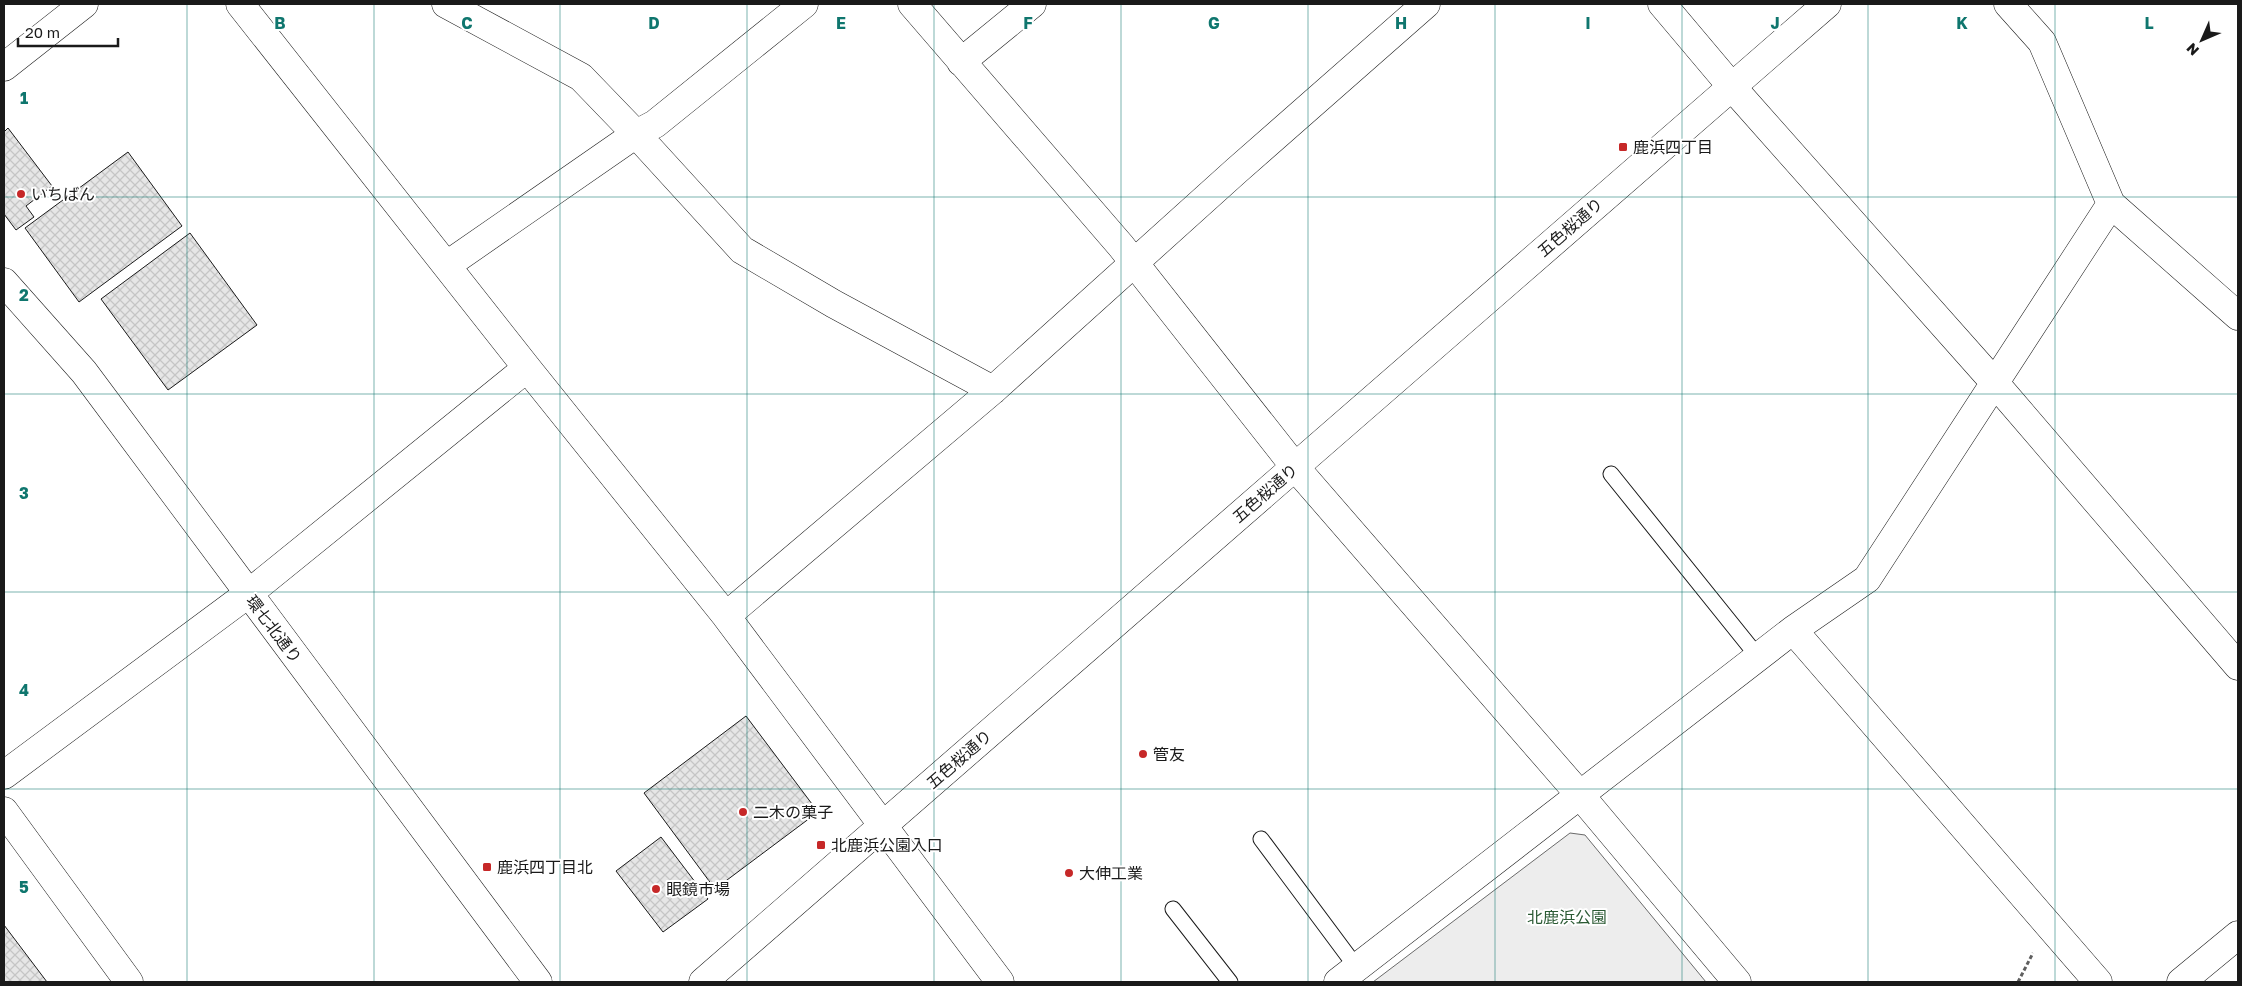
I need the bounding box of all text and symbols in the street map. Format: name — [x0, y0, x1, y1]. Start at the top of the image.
text: B — [274, 13, 286, 33]
text: C — [461, 13, 473, 33]
text: D — [648, 13, 660, 33]
text: E — [836, 13, 846, 33]
text: F — [1023, 13, 1033, 33]
text: G — [1208, 13, 1220, 33]
text: H — [1395, 13, 1407, 33]
text: I — [1585, 13, 1591, 33]
text: J — [1770, 13, 1780, 33]
text: K — [1956, 13, 1968, 33]
text: L — [2144, 13, 2154, 33]
scale bar — [18, 15, 118, 47]
north arrow — [2177, 15, 2227, 65]
text: 20 m — [25, 23, 60, 41]
text: N — [2183, 40, 2202, 59]
text: 1 — [20, 88, 28, 108]
place label: 鹿浜四丁目 — [1633, 137, 1713, 157]
marker: 鹿浜四丁目 — [1617, 141, 1629, 153]
place label: いちばん — [31, 184, 95, 204]
marker: いちばん — [15, 188, 27, 200]
street label: 五色桜通り — [1533, 193, 1607, 261]
text: 2 — [19, 285, 29, 305]
street label: 五色桜通り — [1228, 459, 1302, 527]
text: 3 — [19, 483, 29, 503]
street label: 環七北通り — [242, 591, 306, 667]
text: 4 — [19, 680, 29, 700]
street label: 五色桜通り — [922, 725, 996, 793]
place label: 管友 — [1153, 744, 1185, 764]
marker: 管友 — [1137, 748, 1149, 760]
place label: 二木の菓子 — [753, 802, 833, 822]
marker: 二木の菓子 — [737, 806, 749, 818]
place label: 北鹿浜公園入口 — [831, 835, 943, 855]
marker: 北鹿浜公園入口 — [815, 839, 827, 851]
place label: 鹿浜四丁目北 — [497, 857, 593, 877]
marker: 鹿浜四丁目北 — [481, 861, 493, 873]
place label: 大伸工業 — [1079, 863, 1143, 883]
marker: 大伸工業 — [1063, 867, 1075, 879]
text: 5 — [19, 877, 29, 897]
place label: 眼鏡市場 — [666, 879, 730, 899]
marker: 眼鏡市場 — [650, 883, 662, 895]
park label: 北鹿浜公園 — [1527, 907, 1607, 927]

